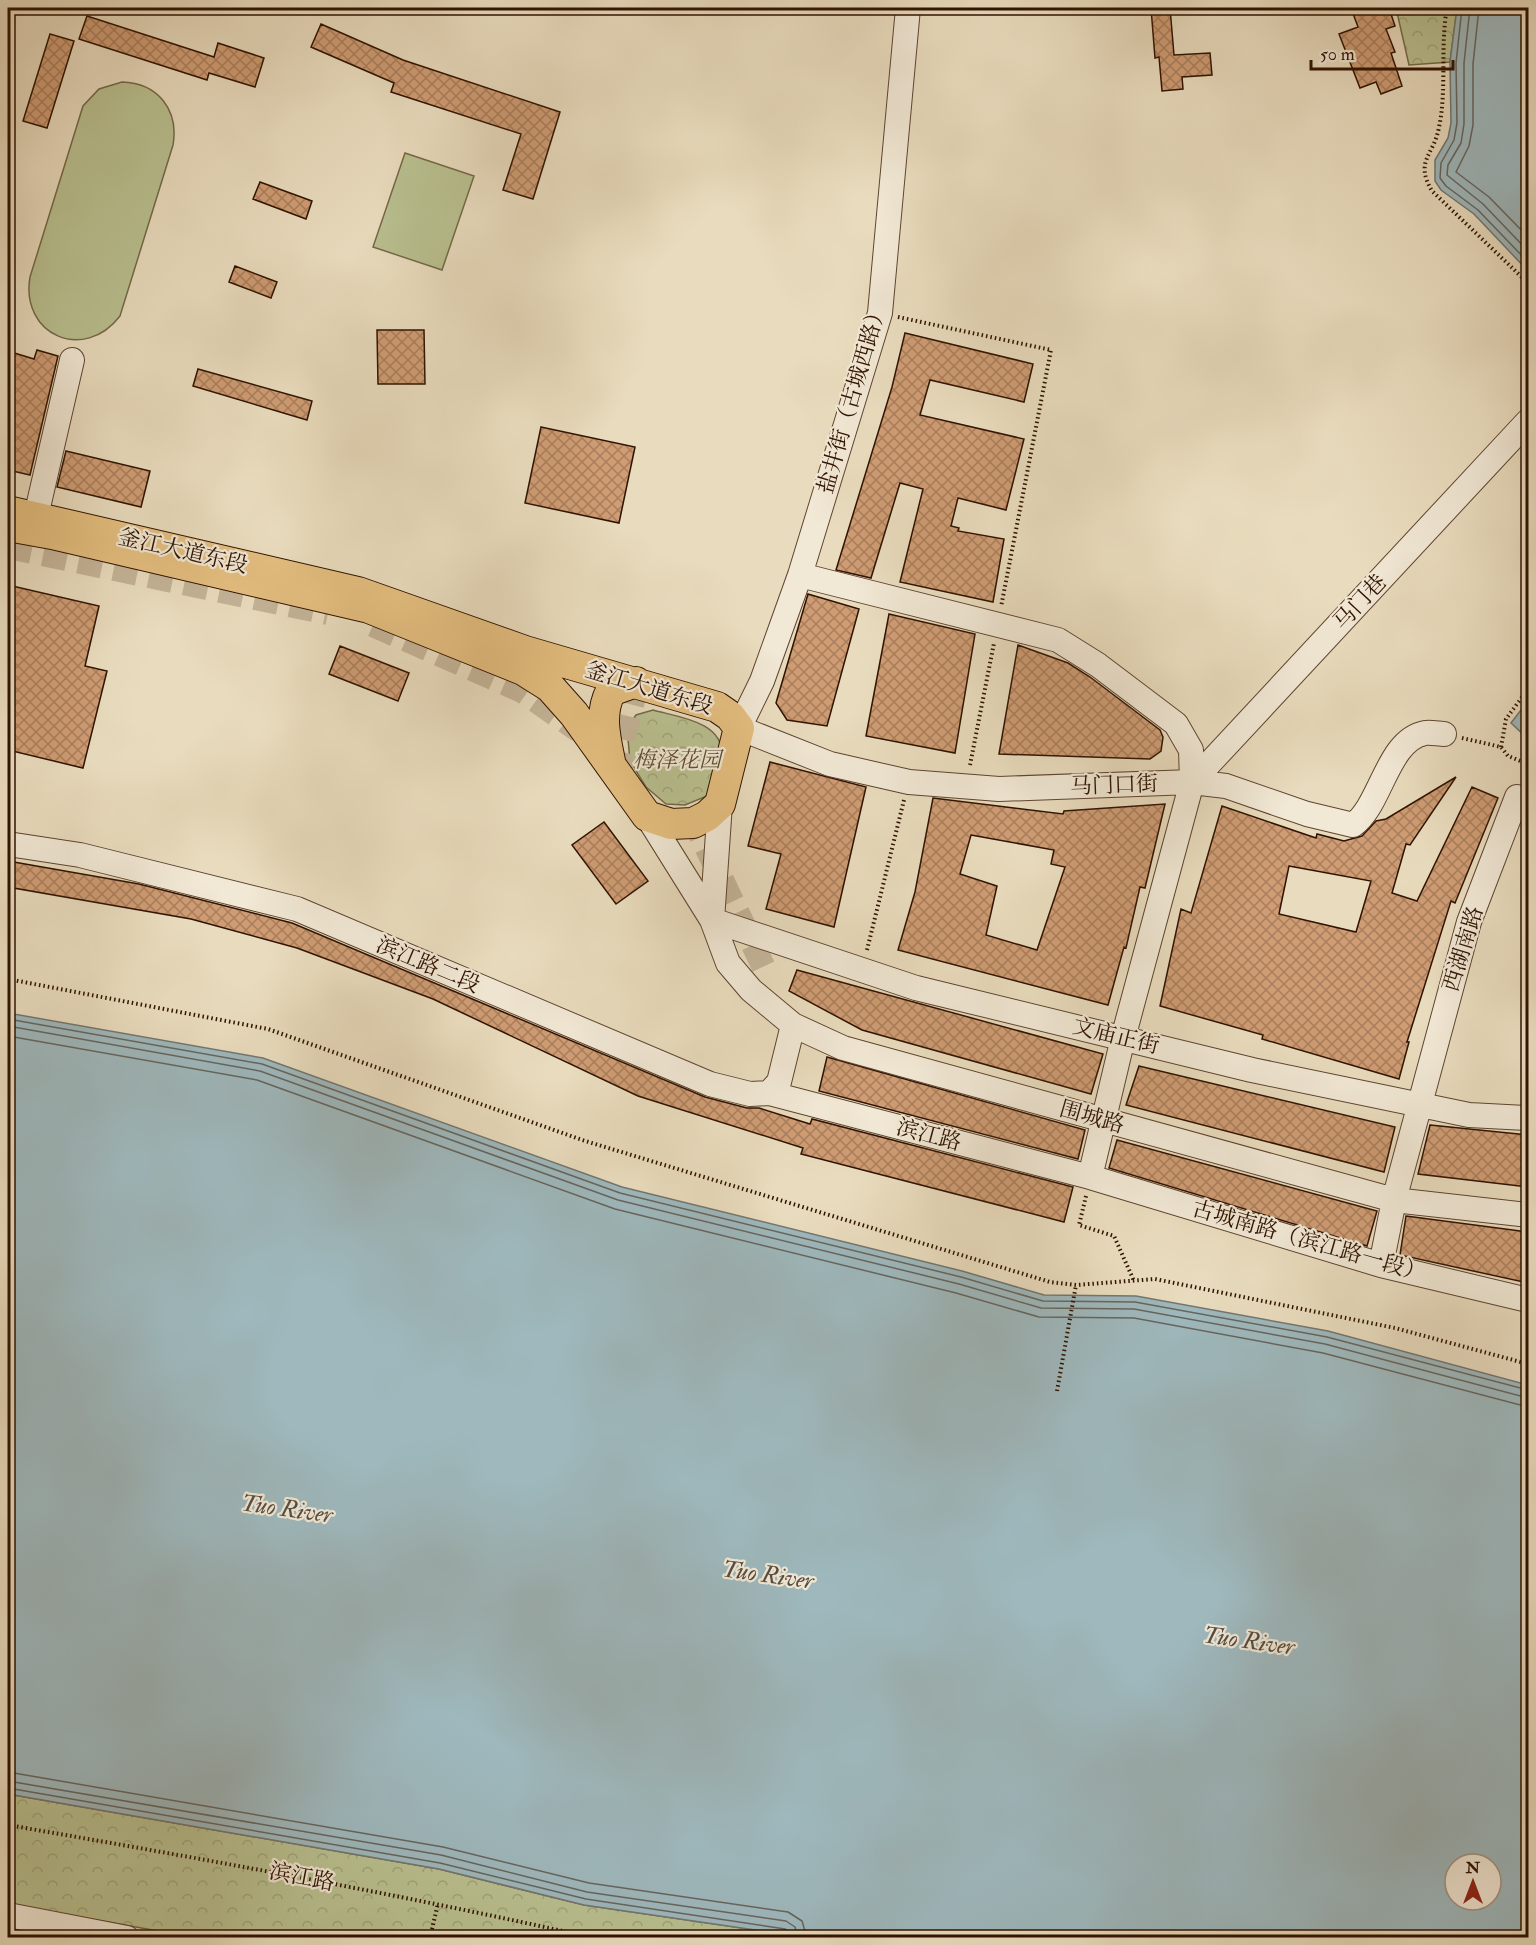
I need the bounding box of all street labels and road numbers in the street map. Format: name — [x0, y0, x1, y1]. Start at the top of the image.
street label: 盐井街（古城西路） — [811, 299, 893, 497]
street label: 釜江大道东段 — [116, 523, 250, 579]
street label: 马门巷 — [1327, 568, 1393, 636]
street label: 釜江大道东段 — [582, 655, 716, 721]
street label: 马门口街 — [1070, 769, 1158, 801]
street label: 西湖南路 — [1437, 903, 1489, 995]
street label: 滨江路二段 — [372, 931, 484, 999]
street label: 文庙正街 — [1070, 1012, 1162, 1060]
street label: 围城路 — [1056, 1094, 1128, 1140]
street label: 滨江路 — [893, 1113, 965, 1157]
street label: 古城南路（滨江路一段） — [1189, 1194, 1429, 1288]
street label: 滨江路 — [267, 1857, 337, 1897]

